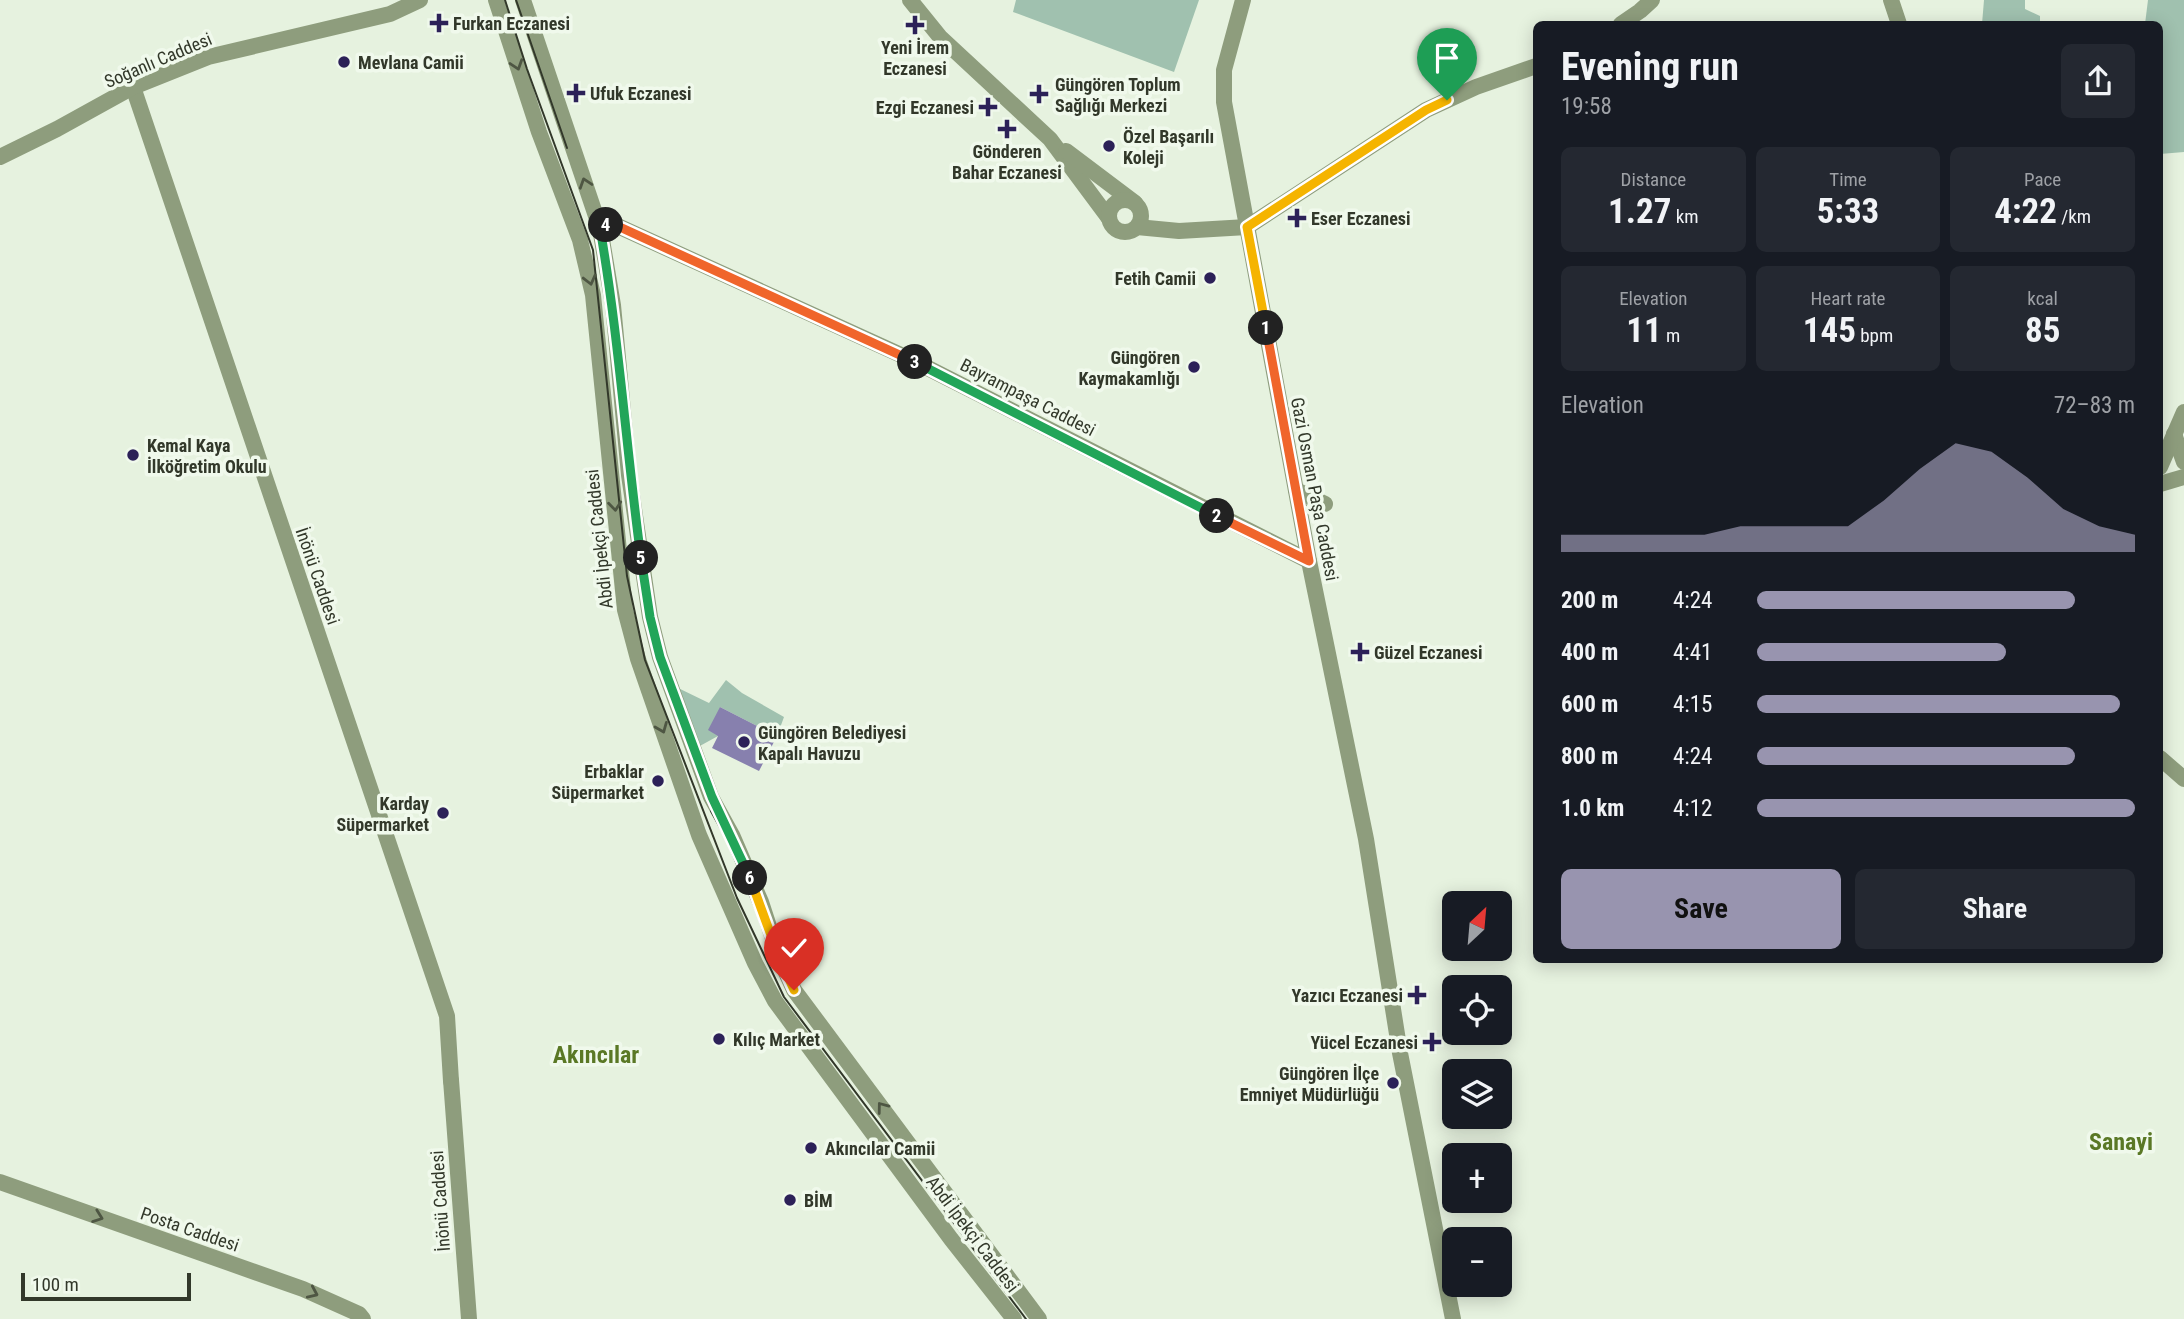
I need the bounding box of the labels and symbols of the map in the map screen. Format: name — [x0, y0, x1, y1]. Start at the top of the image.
place label: Furkan Eczanesi — [453, 13, 570, 34]
marker: Furkan Eczanesi — [431, 15, 447, 31]
marker: Yeni İrem Eczanesi — [907, 17, 923, 33]
street label: Soğanlı Caddesi — [101, 28, 215, 92]
pin — [1417, 28, 1477, 100]
place label: Yeni İrem Eczanesi — [881, 37, 949, 79]
place label: Mevlana Camii — [358, 52, 464, 73]
marker: Mevlana Camii — [336, 54, 352, 70]
one-way arrow — [509, 59, 524, 71]
place label: Güngören Toplum Sağlığı Merkezi — [1055, 74, 1181, 116]
place label: Ufuk Eczanesi — [590, 83, 692, 104]
marker: Güngören Toplum Sağlığı Merkezi — [1029, 84, 1049, 104]
marker: Ufuk Eczanesi — [568, 85, 584, 101]
place label: Ezgi Eczanesi — [876, 97, 974, 118]
marker: Ezgi Eczanesi — [980, 99, 996, 115]
marker: Gönderen Bahar Eczanesi — [999, 121, 1015, 137]
place label: Özel Başarılı Koleji — [1123, 126, 1214, 168]
marker: Özel Başarılı Koleji — [1101, 138, 1117, 154]
place label: Gönderen Bahar Eczanesi — [952, 141, 1062, 183]
one-way arrow — [579, 177, 594, 189]
pin: 4 — [588, 208, 624, 243]
place label: Eser Eczanesi — [1311, 208, 1410, 229]
marker: Eser Eczanesi — [1289, 210, 1305, 226]
place label: Fetih Camii — [1115, 268, 1196, 289]
marker: Fetih Camii — [1202, 270, 1218, 286]
one-way arrow — [582, 274, 596, 286]
pin: 1 — [1248, 310, 1284, 346]
pin: 3 — [898, 344, 932, 380]
place label: Güngören Kaymakamlığı — [1078, 347, 1180, 389]
street label: Bayrampaşa Caddesi — [957, 354, 1099, 440]
marker: Güngören Kaymakamlığı — [1186, 359, 1202, 375]
street label: Gazi Osman Paşa Caddesi — [1287, 396, 1343, 582]
place label: Kemal Kaya İlköğretim Okulu — [147, 435, 267, 477]
marker: Kemal Kaya İlköğretim Okulu — [125, 447, 141, 463]
street label: Abdi İpekçi Caddesi — [581, 468, 617, 610]
pin: 2 — [1200, 498, 1234, 534]
one-way arrow — [607, 501, 622, 512]
street label: İnönü Caddesi — [292, 525, 344, 627]
pin: 5 — [624, 540, 658, 576]
place label: Güzel Eczanesi — [1374, 642, 1482, 663]
marker: Güzel Eczanesi — [1352, 644, 1368, 660]
one-way arrow — [653, 721, 667, 733]
place label: Güngören Belediyesi Kapalı Havuzu — [758, 722, 906, 764]
marker: Güngören Belediyesi Kapalı Havuzu — [736, 734, 752, 750]
place label: Erbaklar Süpermarket — [552, 761, 644, 803]
marker: Erbaklar Süpermarket — [650, 773, 666, 789]
place label: Karday Süpermarket — [337, 793, 429, 835]
marker: Karday Süpermarket — [435, 805, 451, 821]
pin: 6 — [732, 860, 768, 896]
north arrow — [1442, 891, 1512, 961]
pin — [764, 918, 824, 990]
place label: Yazıcı Eczanesi — [1292, 985, 1403, 1006]
marker: Yazıcı Eczanesi — [1409, 987, 1425, 1003]
place label: Kılıç Market — [733, 1029, 820, 1050]
marker: Kılıç Market — [711, 1031, 727, 1047]
place label: Yücel Eczanesi — [1310, 1032, 1418, 1053]
marker: Yücel Eczanesi — [1424, 1034, 1440, 1050]
district label: Akıncılar — [553, 1041, 639, 1069]
place label: Güngören İlçe Emniyet Müdürlüğü — [1240, 1063, 1379, 1105]
marker: Güngören İlçe Emniyet Müdürlüğü — [1385, 1075, 1401, 1091]
one-way arrow — [877, 1102, 890, 1115]
district label: Sanayi — [2089, 1128, 2153, 1156]
place label: Akıncılar Camii — [825, 1138, 935, 1159]
marker: Akıncılar Camii — [803, 1140, 819, 1156]
street label: İnönü Caddesi — [426, 1150, 454, 1252]
street label: Abdi İpekçi Caddesi — [922, 1172, 1024, 1296]
place label: BİM — [804, 1190, 833, 1211]
marker: BİM — [782, 1192, 798, 1208]
street label: Posta Caddesi — [138, 1202, 242, 1256]
one-way arrow — [92, 1209, 104, 1223]
scale bar — [21, 1270, 191, 1302]
one-way arrow — [305, 1285, 318, 1299]

